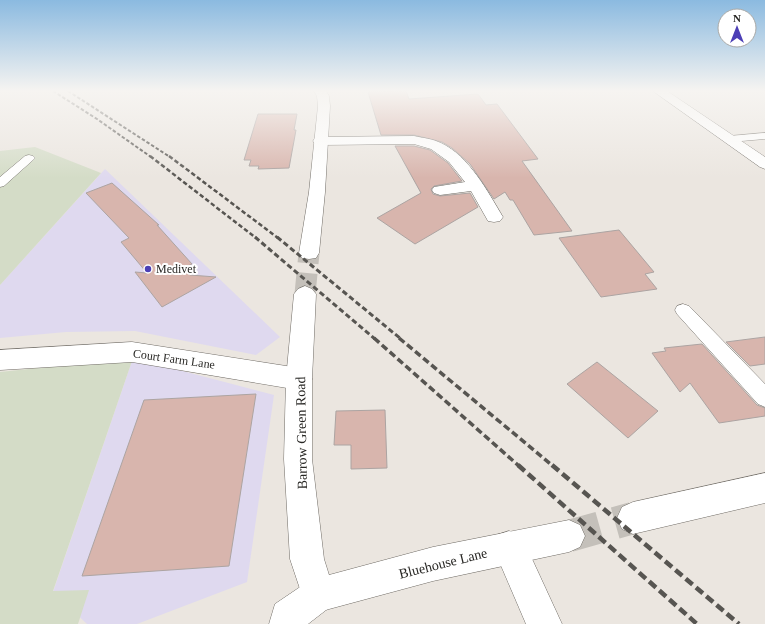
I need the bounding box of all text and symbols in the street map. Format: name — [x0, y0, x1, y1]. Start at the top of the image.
north arrow — [717, 8, 757, 48]
text: N — [733, 12, 741, 24]
place label: Medivet — [156, 262, 197, 276]
marker: Medivet — [143, 264, 153, 274]
street label: Court Farm Lane — [132, 346, 216, 372]
street label: Barrow Green Road — [293, 376, 310, 489]
street label: Bluehouse Lane — [397, 545, 489, 582]

